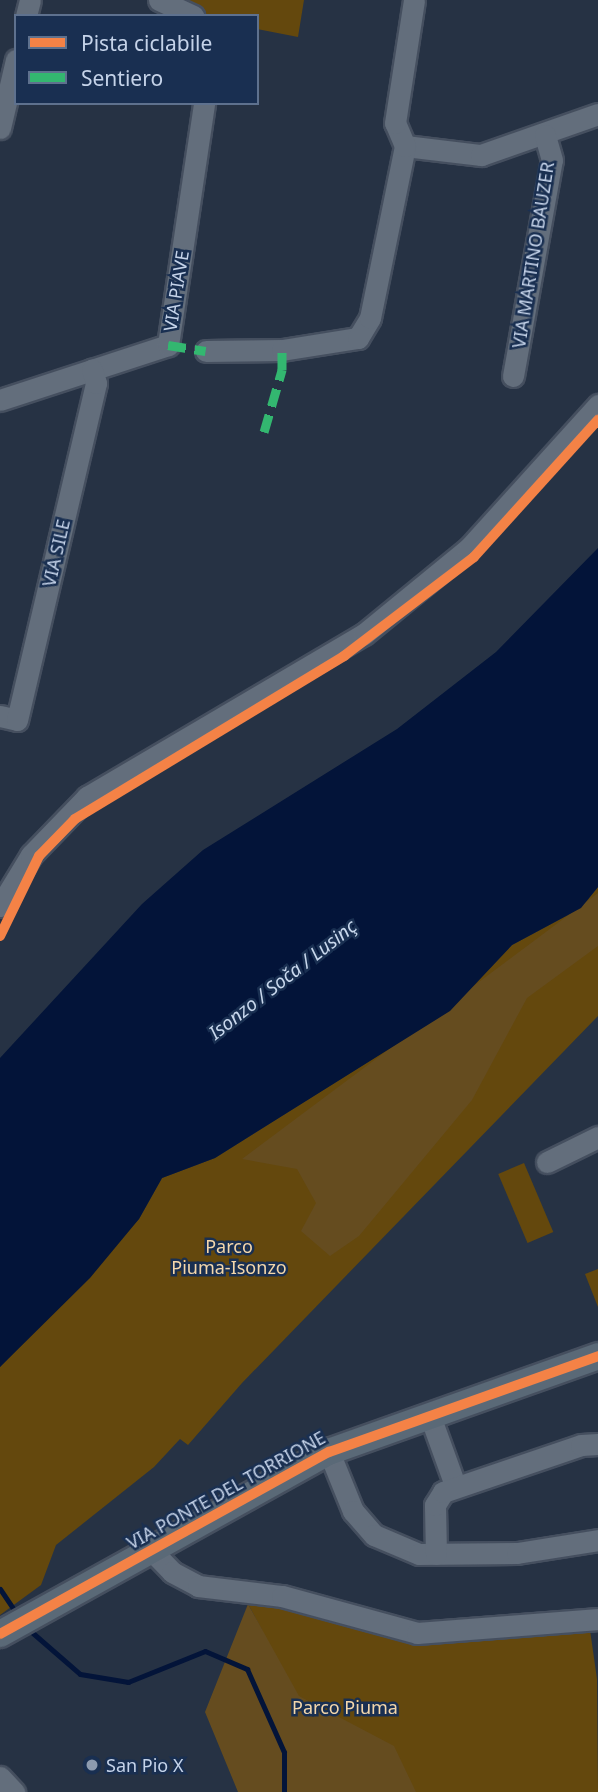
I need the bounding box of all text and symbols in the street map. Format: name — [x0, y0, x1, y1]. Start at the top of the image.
legend — [14, 14, 259, 105]
text: Pista ciclabile — [81, 29, 212, 57]
text: Sentiero — [81, 64, 163, 92]
street label: VIA MARTINO BAUZER — [508, 160, 558, 350]
street label: VIA PIAVE — [159, 249, 193, 333]
street label: VIA SILE — [38, 517, 74, 589]
water label: Isonzo / Soča / Lusinç — [205, 915, 361, 1045]
park label: Parco Piuma-Isonzo — [171, 1236, 287, 1278]
street label: VIA PONTE DEL TORRIONE — [123, 1426, 329, 1554]
park label: Parco Piuma — [292, 1696, 398, 1718]
place label: San Pio X — [106, 1754, 183, 1776]
marker: San Pio X — [84, 1757, 100, 1773]

